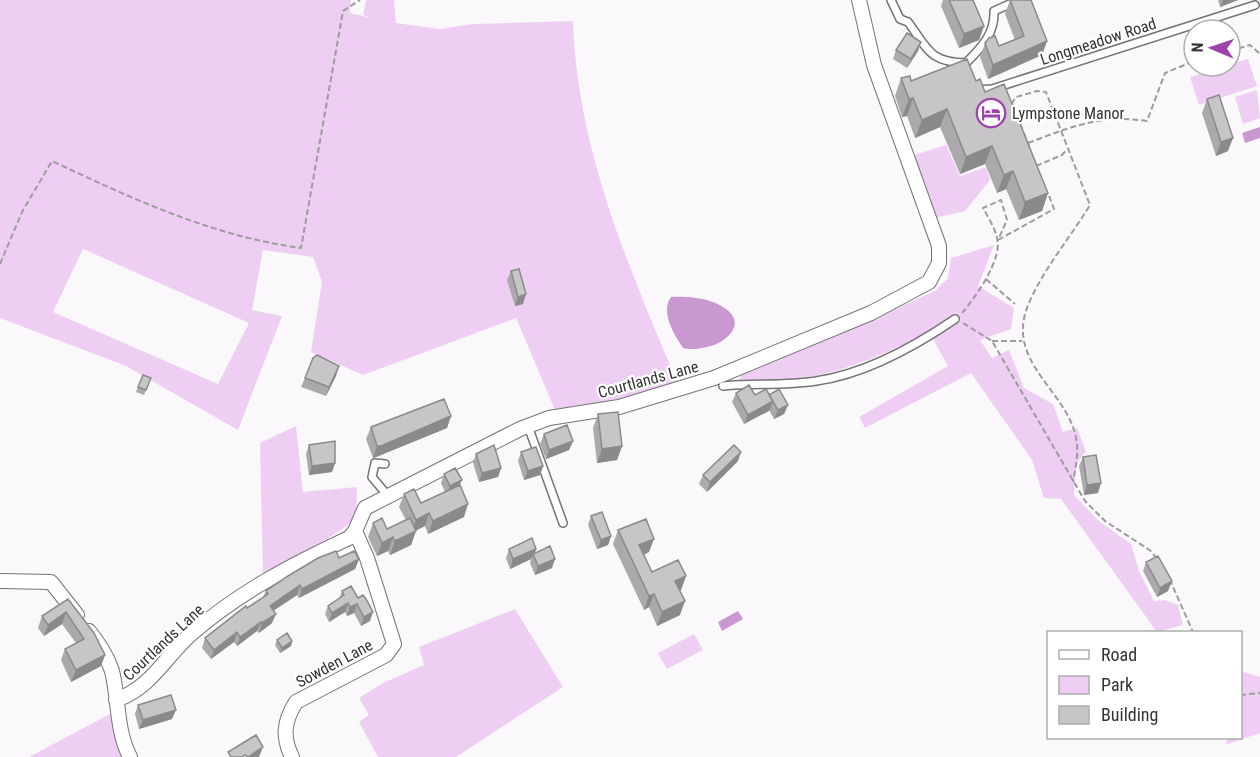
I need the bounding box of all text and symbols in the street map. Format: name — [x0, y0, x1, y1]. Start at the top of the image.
street label: Longmeadow Road — [1038, 14, 1158, 69]
north arrow — [1182, 18, 1242, 78]
text: N — [1188, 42, 1207, 53]
hotel icon: Lympstone Manor — [975, 97, 1007, 129]
place label: Lympstone Manor — [1012, 104, 1125, 123]
street label: Courtlands Lane — [596, 357, 701, 402]
street label: Courtlands Lane — [119, 600, 208, 685]
legend — [1047, 631, 1242, 739]
street label: Sowden Lane — [293, 635, 376, 692]
text: Road — [1101, 644, 1137, 665]
text: Park — [1101, 674, 1133, 695]
text: Building — [1101, 704, 1158, 725]

